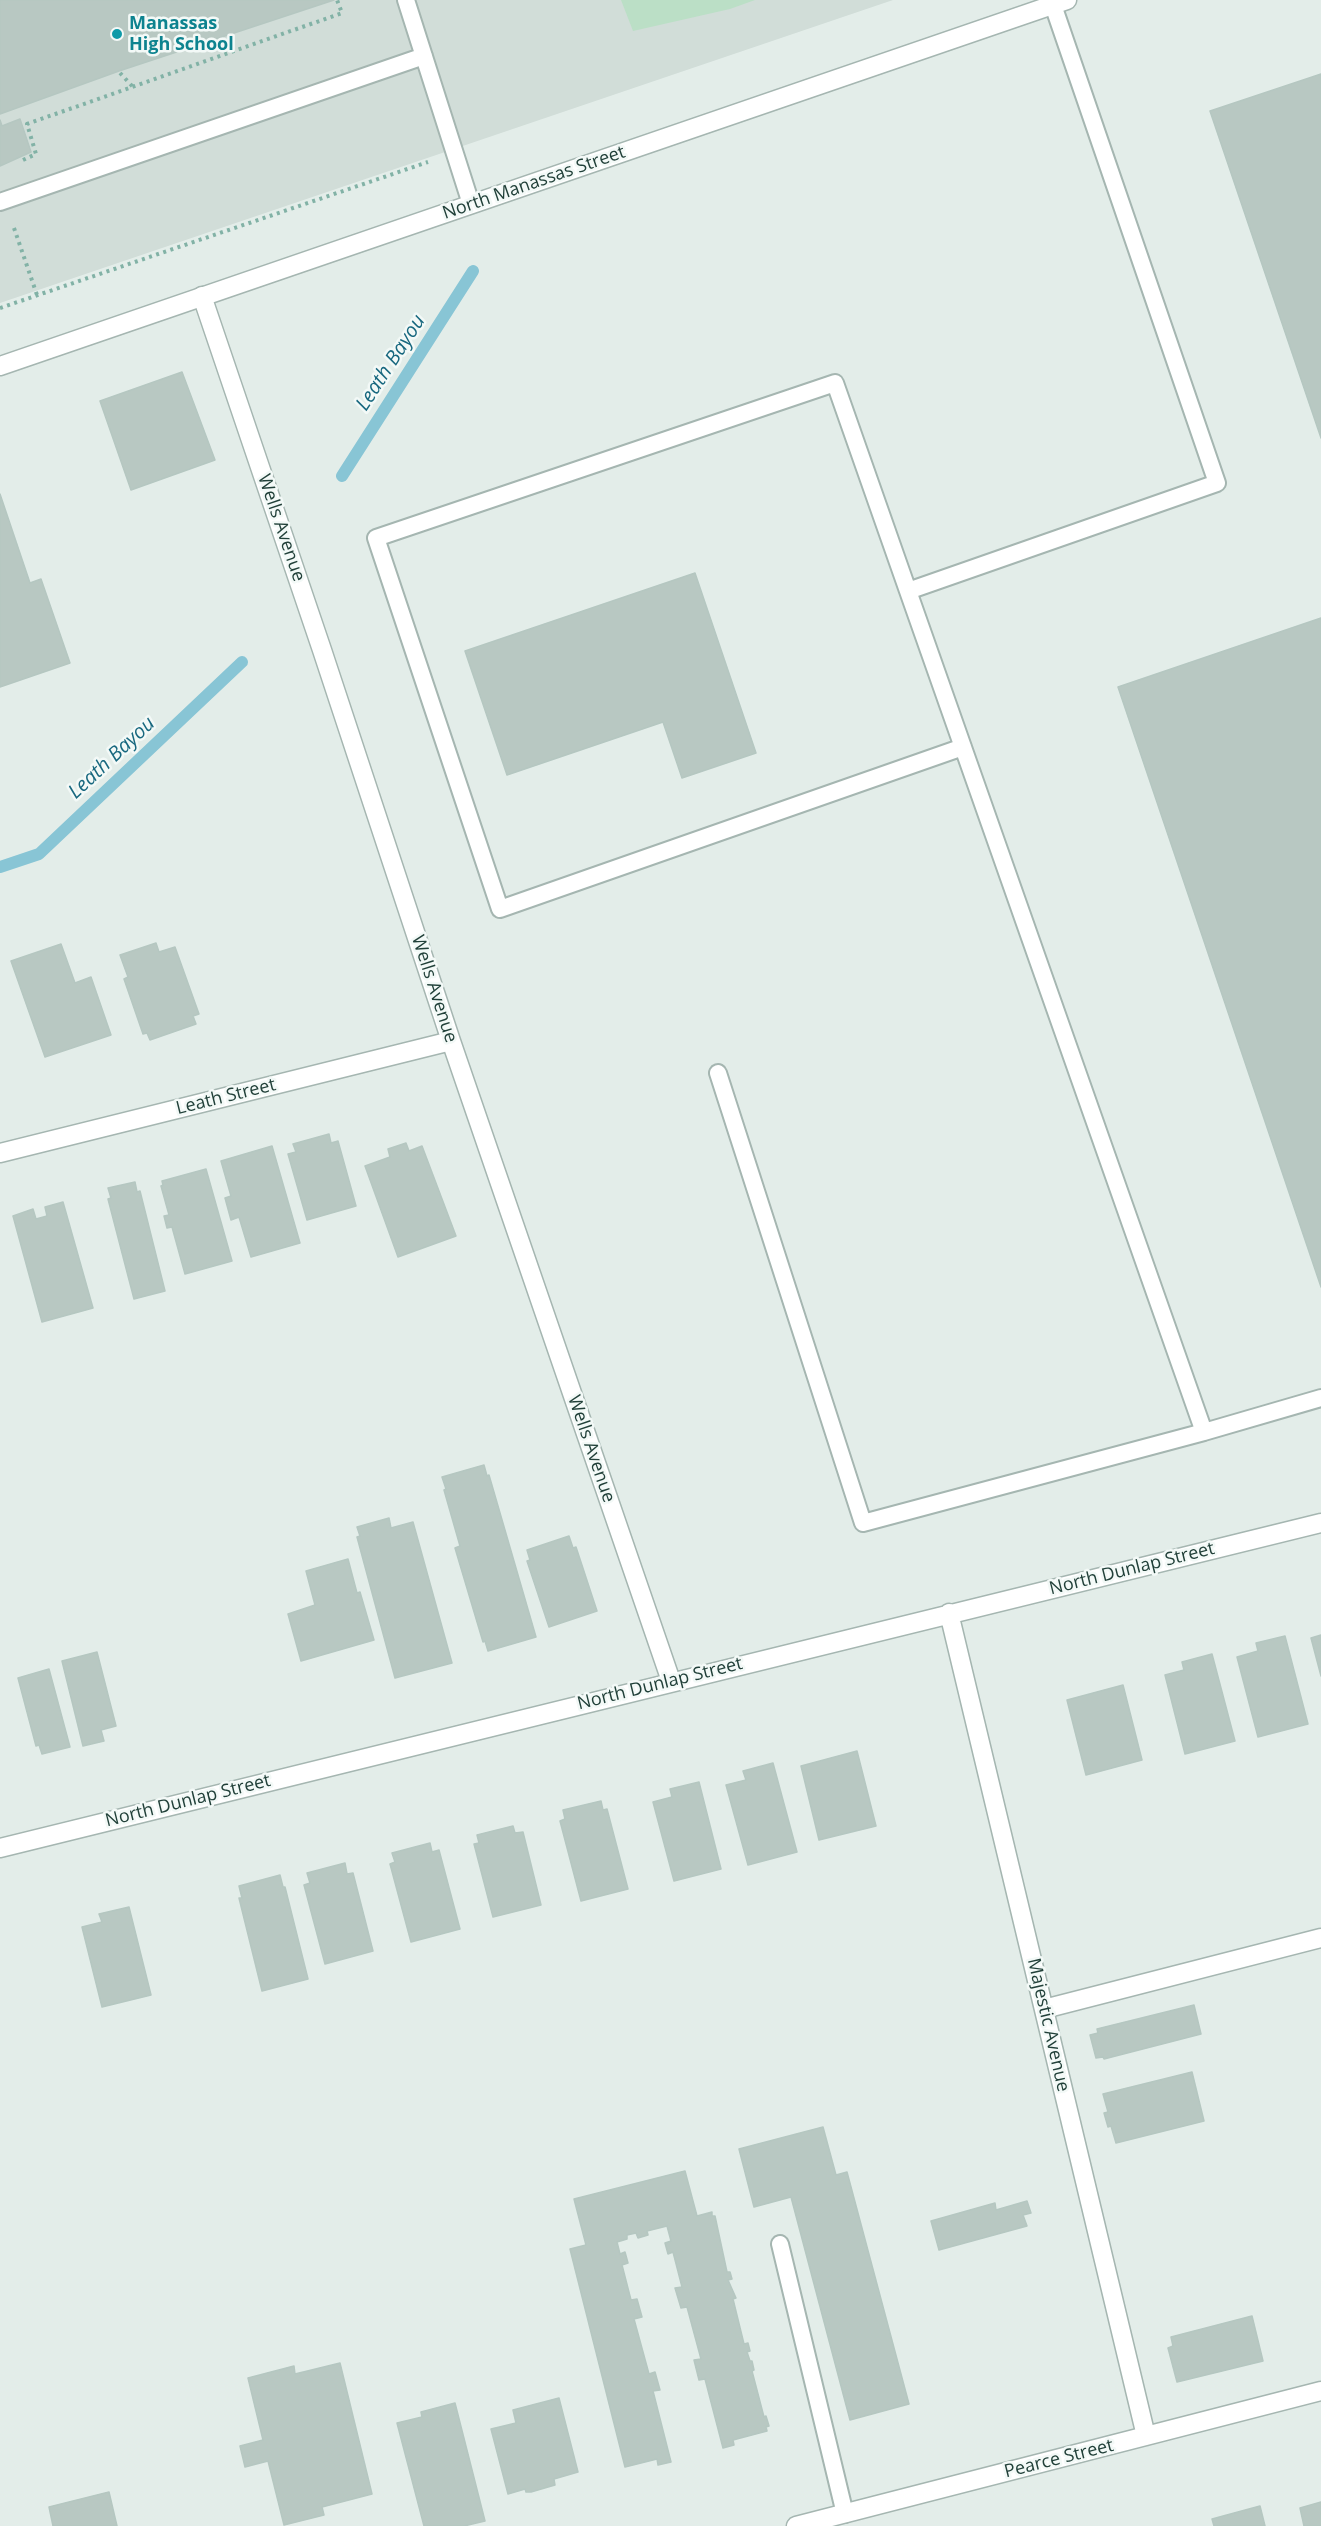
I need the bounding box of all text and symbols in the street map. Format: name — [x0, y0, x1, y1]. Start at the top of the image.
place label: Manassas High School — [129, 13, 234, 56]
marker: Manassas High School — [110, 27, 124, 41]
street label: North Manassas Street — [440, 142, 628, 224]
water label: Leath Bayou — [351, 311, 431, 415]
street label: Wells Avenue — [253, 472, 309, 584]
water label: Leath Bayou — [64, 712, 160, 804]
street label: Wells Avenue — [406, 933, 462, 1045]
street label: Leath Street — [174, 1074, 278, 1120]
street label: Wells Avenue — [563, 1393, 619, 1505]
street label: North Dunlap Street — [1047, 1538, 1217, 1600]
street label: North Dunlap Street — [575, 1653, 745, 1715]
street label: North Dunlap Street — [103, 1770, 273, 1832]
street label: Majestic Avenue — [1022, 1956, 1074, 2094]
street label: Pearce Street — [1002, 2435, 1116, 2483]

